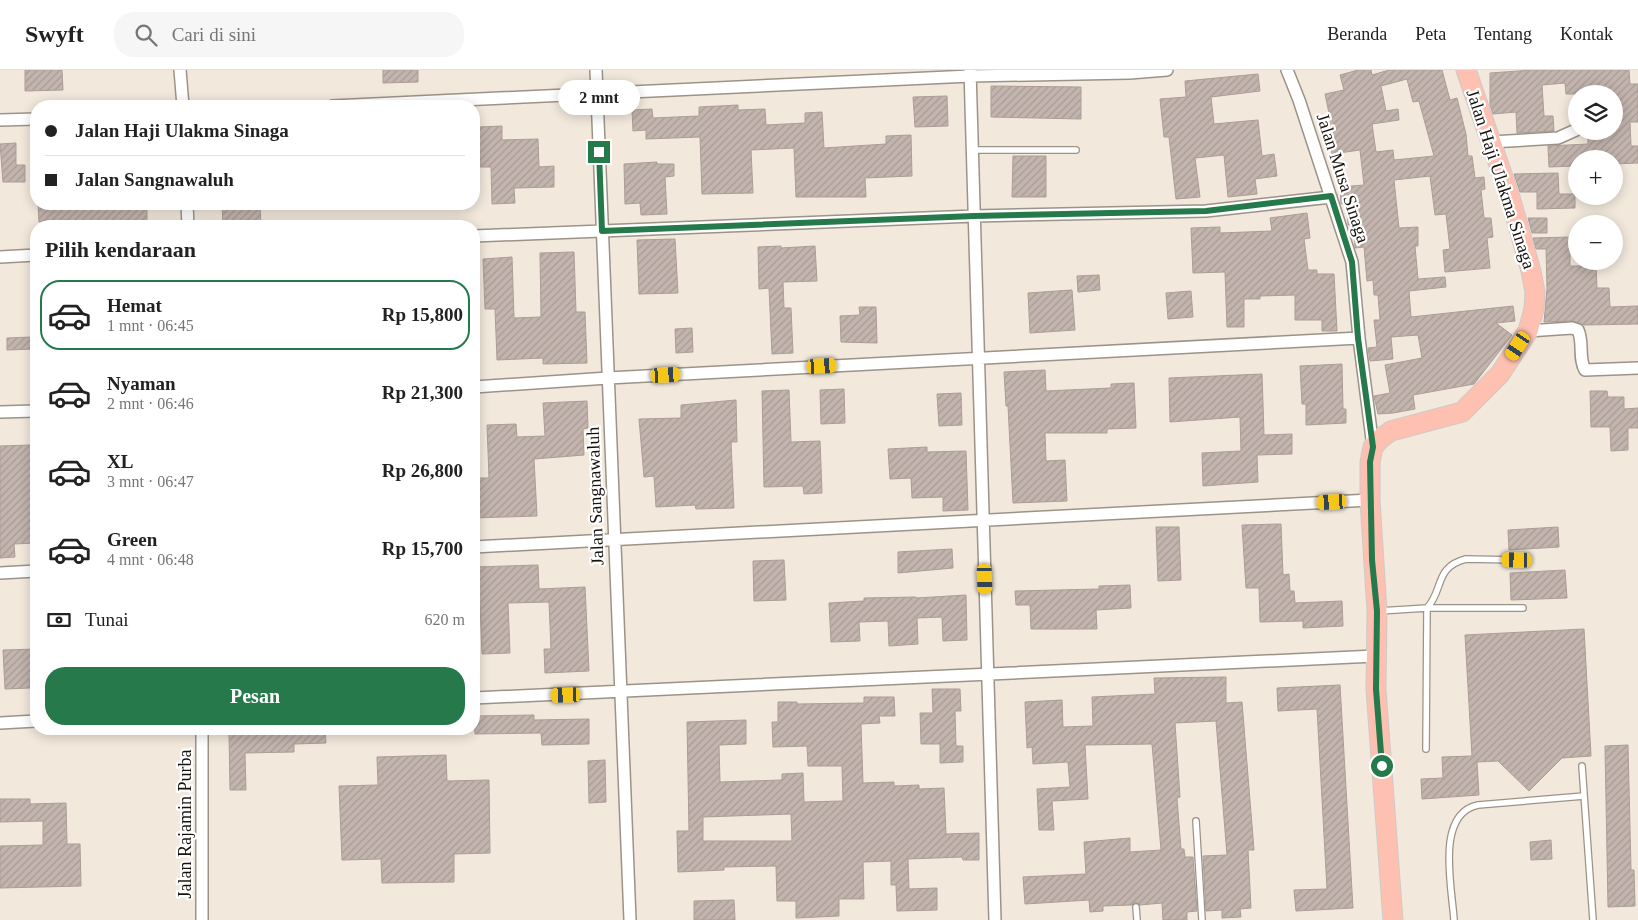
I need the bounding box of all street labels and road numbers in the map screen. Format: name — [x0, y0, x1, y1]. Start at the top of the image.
street label: Jalan Haji Ulakma Sinaga — [1463, 87, 1539, 271]
street label: Jalan Musa Sinaga — [1313, 111, 1373, 245]
street label: Jalan Sangnawaluh — [583, 426, 607, 566]
street label: Jalan Rajamin Purba — [175, 750, 195, 898]

